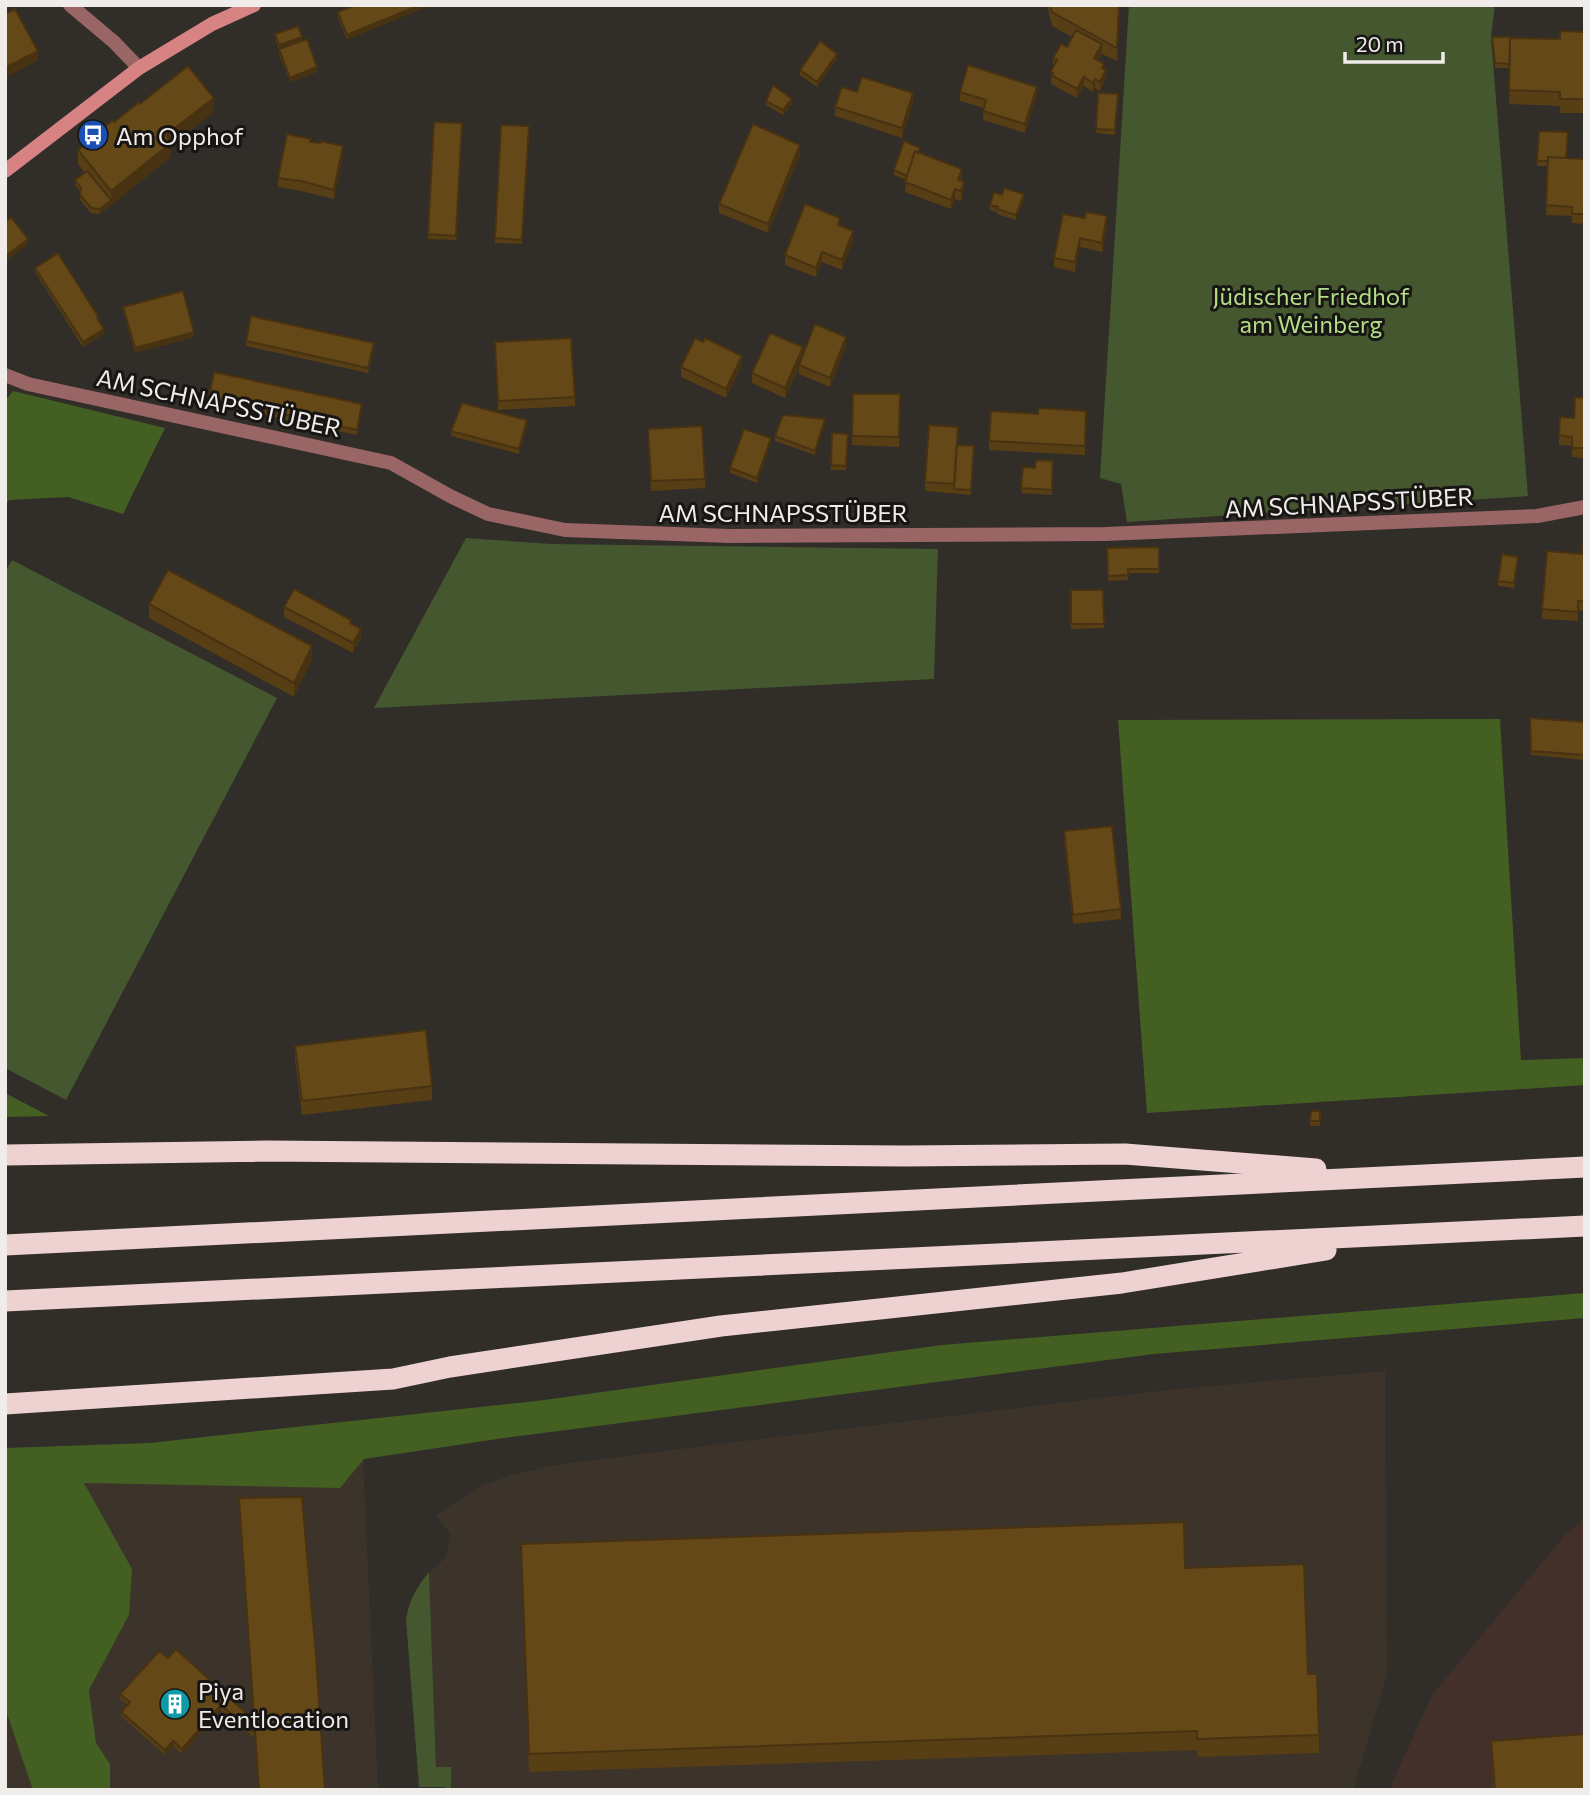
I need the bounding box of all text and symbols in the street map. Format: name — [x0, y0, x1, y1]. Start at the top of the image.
scale bar — [1345, 21, 1443, 65]
text: 20 m — [1356, 31, 1404, 56]
bus stop icon: Am Opphof — [76, 118, 110, 152]
place label: Am Opphof — [116, 121, 244, 150]
park label: Jüdischer Friedhof am Weinberg — [1213, 281, 1410, 338]
street label: AM SCHNAPSSTÜBER — [94, 362, 344, 442]
street label: AM SCHNAPSSTÜBER — [1224, 481, 1474, 523]
street label: AM SCHNAPSSTÜBER — [659, 498, 907, 527]
place label: Piya Eventlocation — [198, 1676, 349, 1733]
building icon: Piya Eventlocation — [158, 1687, 192, 1721]

